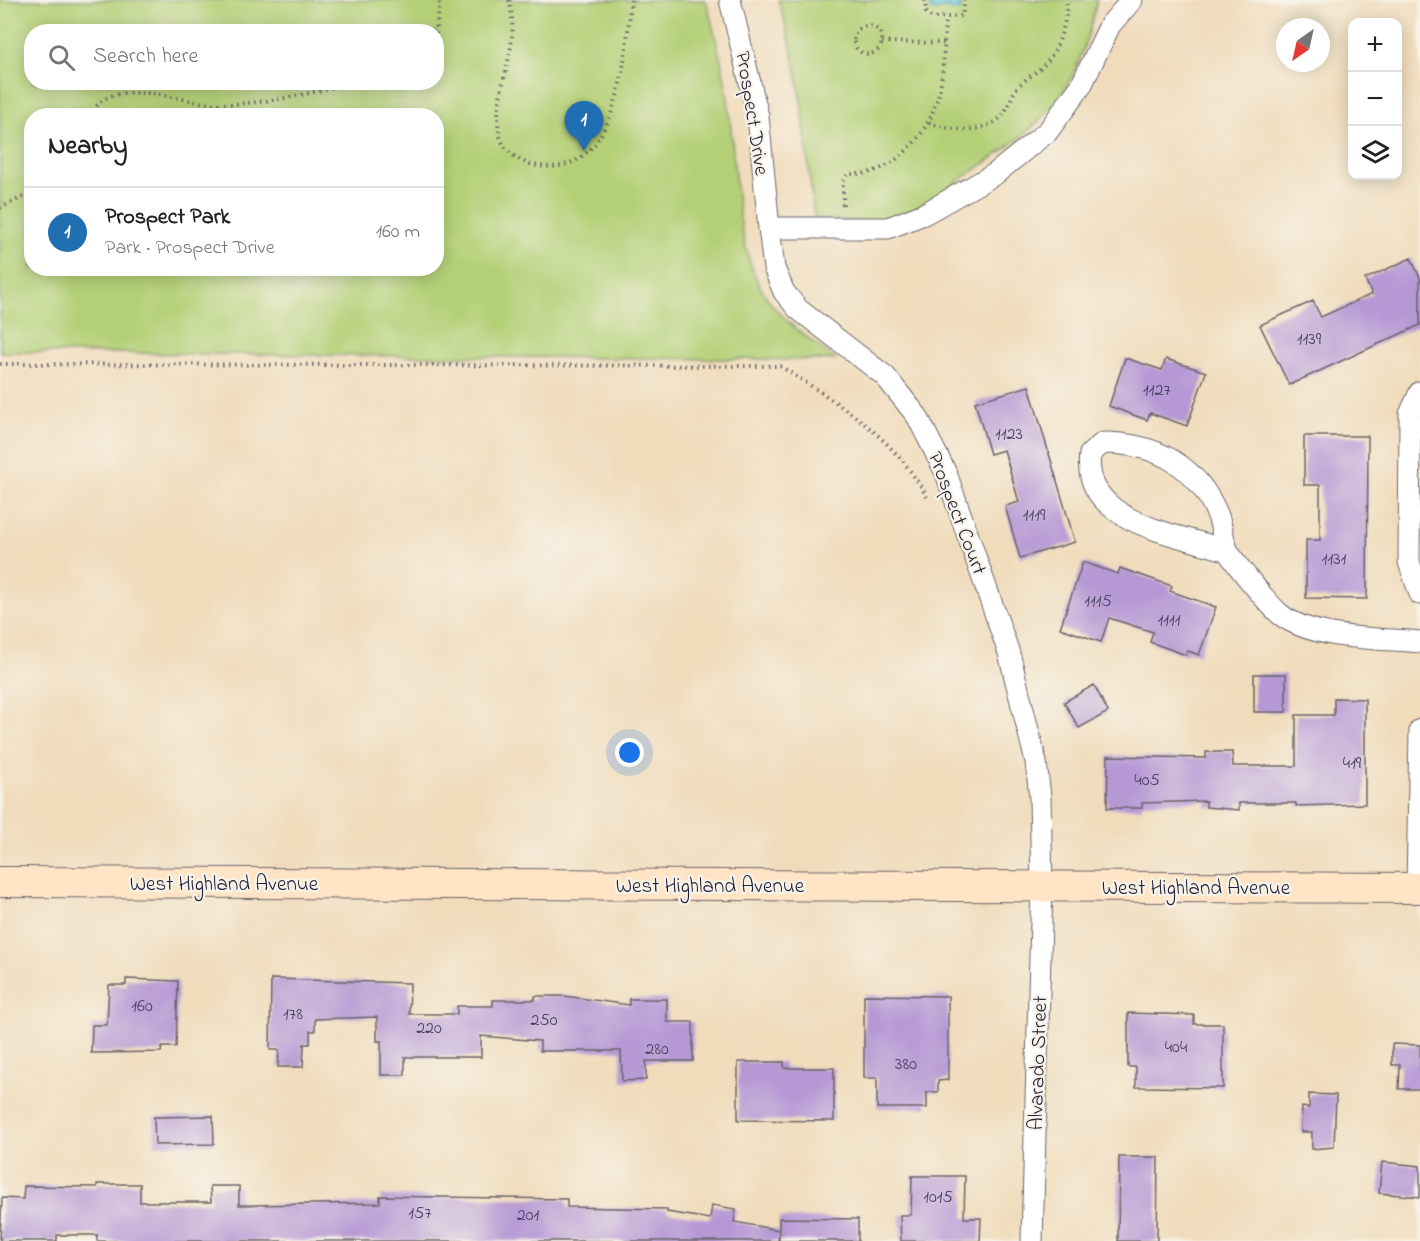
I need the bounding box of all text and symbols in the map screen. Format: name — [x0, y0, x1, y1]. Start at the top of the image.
north arrow — [1276, 18, 1330, 72]
map controls — [1348, 18, 1402, 180]
button: + — [1348, 18, 1402, 72]
search box — [24, 24, 444, 90]
icon: search — [45, 41, 78, 74]
text: Search here — [93, 41, 198, 73]
street label: Prospect Drive — [726, 49, 776, 178]
button: − — [1348, 72, 1402, 126]
pin: 1 — [564, 102, 604, 151]
button: layers — [1348, 126, 1402, 180]
text: Nearby — [48, 128, 127, 166]
text: Prospect Park — [105, 202, 230, 234]
text: 1 — [64, 218, 71, 247]
text: 160 m — [376, 218, 420, 247]
text: Park · Prospect Drive — [105, 234, 275, 263]
house number: 1139 — [1297, 327, 1322, 353]
house number: 1127 — [1143, 378, 1171, 404]
house number: 1123 — [995, 422, 1023, 448]
street label: Prospect Court — [919, 448, 993, 580]
house number: 1119 — [1023, 503, 1046, 529]
house number: 1131 — [1322, 547, 1347, 573]
house number: 1115 — [1084, 589, 1112, 615]
house number: 1111 — [1158, 608, 1181, 634]
your location — [615, 738, 644, 767]
house number: 419 — [1343, 751, 1362, 777]
house number: 405 — [1134, 768, 1160, 794]
street label: West Highland Avenue — [130, 870, 319, 902]
street label: West Highland Avenue — [616, 872, 805, 904]
street label: West Highland Avenue — [1102, 874, 1291, 906]
house number: 160 — [131, 994, 153, 1020]
street label: Alvarado Street — [1022, 995, 1056, 1131]
house number: 178 — [283, 1002, 303, 1028]
house number: 250 — [530, 1008, 558, 1034]
house number: 220 — [416, 1016, 442, 1042]
house number: 404 — [1165, 1035, 1188, 1061]
house number: 280 — [645, 1037, 669, 1063]
house number: 380 — [895, 1052, 917, 1078]
house number: 1015 — [923, 1185, 953, 1211]
house number: 157 — [408, 1201, 432, 1227]
house number: 201 — [517, 1203, 539, 1229]

